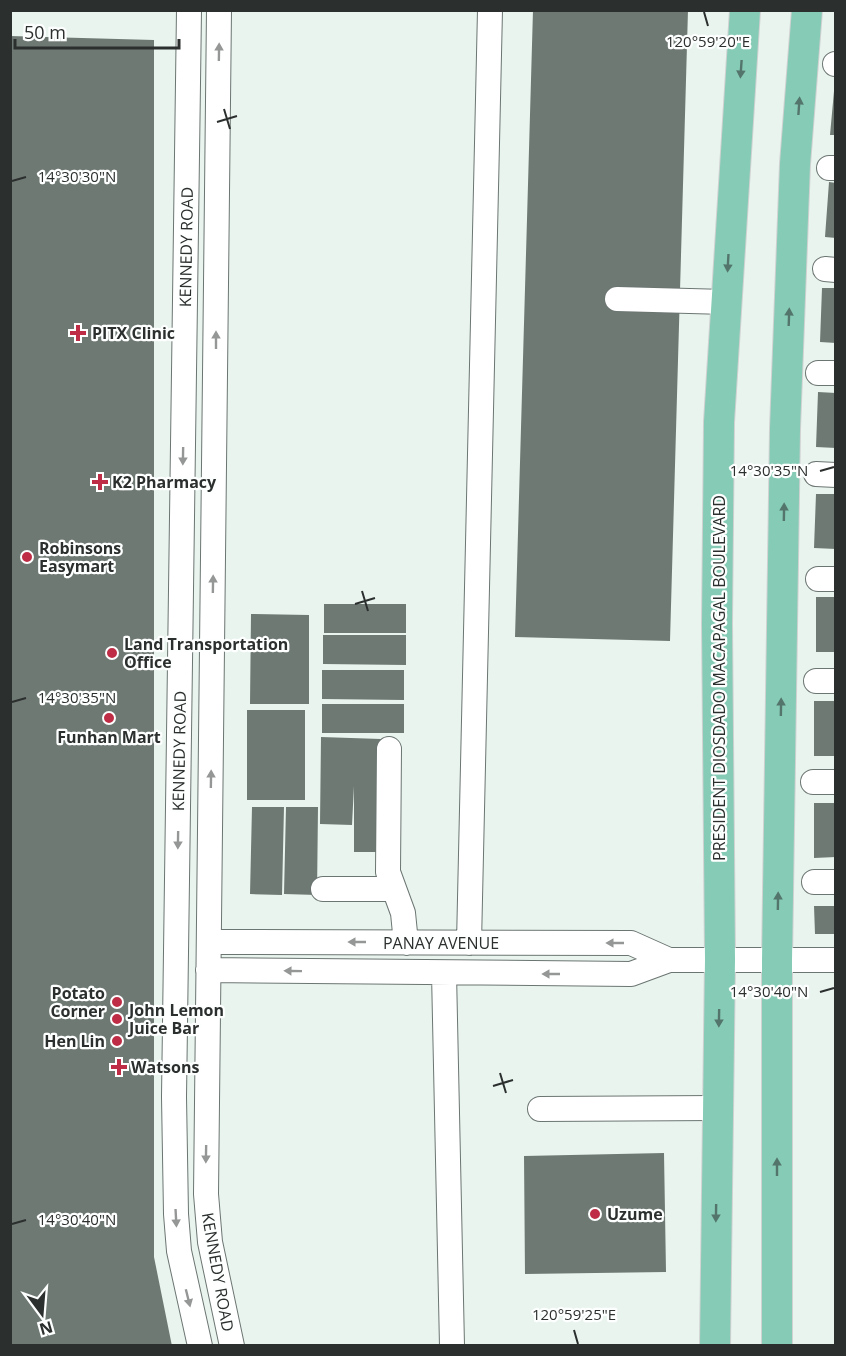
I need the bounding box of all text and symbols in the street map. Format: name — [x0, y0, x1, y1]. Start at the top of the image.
scale bar — [15, 12, 178, 50]
text: 50 m — [24, 20, 66, 44]
text: 120°59'20"E — [666, 31, 750, 51]
one-way arrow — [214, 42, 224, 61]
one-way arrow — [736, 59, 746, 78]
one-way arrow — [795, 96, 804, 115]
text: 14°30'30"N — [38, 166, 116, 186]
street label: KENNEDY ROAD — [174, 187, 198, 307]
one-way arrow — [724, 254, 733, 273]
one-way arrow — [785, 307, 794, 326]
place label: PITX Clinic — [92, 322, 175, 344]
marker: PITX Clinic — [69, 324, 87, 342]
one-way arrow — [212, 331, 221, 350]
one-way arrow — [178, 447, 188, 466]
text: 14°30'35"N — [730, 460, 808, 480]
place label: K2 Pharmacy — [112, 471, 217, 493]
marker: K2 Pharmacy — [93, 475, 107, 489]
street label: PRESIDENT DIOSDADO MACAPAGAL BOULEVARD — [708, 495, 730, 861]
one-way arrow — [779, 502, 789, 521]
place label: Robinsons Easymart — [39, 537, 121, 577]
marker: Robinsons Easymart — [20, 550, 34, 564]
one-way arrow — [208, 574, 218, 593]
place label: Land Transportation Office — [124, 633, 288, 673]
marker: Land Transportation Office — [105, 646, 119, 660]
text: 14°30'35"N — [38, 687, 116, 707]
street label: KENNEDY ROAD — [167, 691, 191, 811]
one-way arrow — [776, 697, 786, 716]
marker: Funhan Mart — [102, 711, 116, 725]
place label: Funhan Mart — [57, 726, 161, 748]
one-way arrow — [206, 769, 216, 788]
one-way arrow — [173, 831, 183, 850]
one-way arrow — [773, 892, 783, 911]
street label: PANAY AVENUE — [383, 932, 499, 954]
one-way arrow — [347, 938, 366, 947]
one-way arrow — [605, 938, 624, 948]
one-way arrow — [283, 966, 302, 976]
one-way arrow — [541, 969, 560, 978]
text: 14°30'40"N — [730, 981, 808, 1001]
place label: Potato Corner — [50, 982, 105, 1022]
marker: Potato Corner — [110, 995, 124, 1009]
place label: John Lemon Juice Bar — [127, 999, 224, 1039]
one-way arrow — [714, 1009, 724, 1028]
marker: John Lemon Juice Bar — [110, 1012, 124, 1026]
place label: Hen Lin — [44, 1030, 105, 1052]
marker: Hen Lin — [110, 1034, 124, 1048]
place label: Watsons — [131, 1056, 199, 1078]
marker: Watsons — [112, 1060, 126, 1074]
one-way arrow — [201, 1145, 211, 1164]
one-way arrow — [772, 1157, 782, 1176]
place label: Uzume — [607, 1203, 663, 1225]
one-way arrow — [711, 1204, 721, 1223]
marker: Uzume — [588, 1207, 602, 1221]
text: 14°30'40"N — [38, 1209, 116, 1229]
one-way arrow — [172, 1209, 181, 1228]
street label: KENNEDY ROAD — [197, 1211, 239, 1333]
north arrow — [12, 1284, 72, 1344]
one-way arrow — [184, 1289, 194, 1307]
text: 120°59'25"E — [532, 1304, 616, 1324]
text: N — [37, 1316, 55, 1341]

